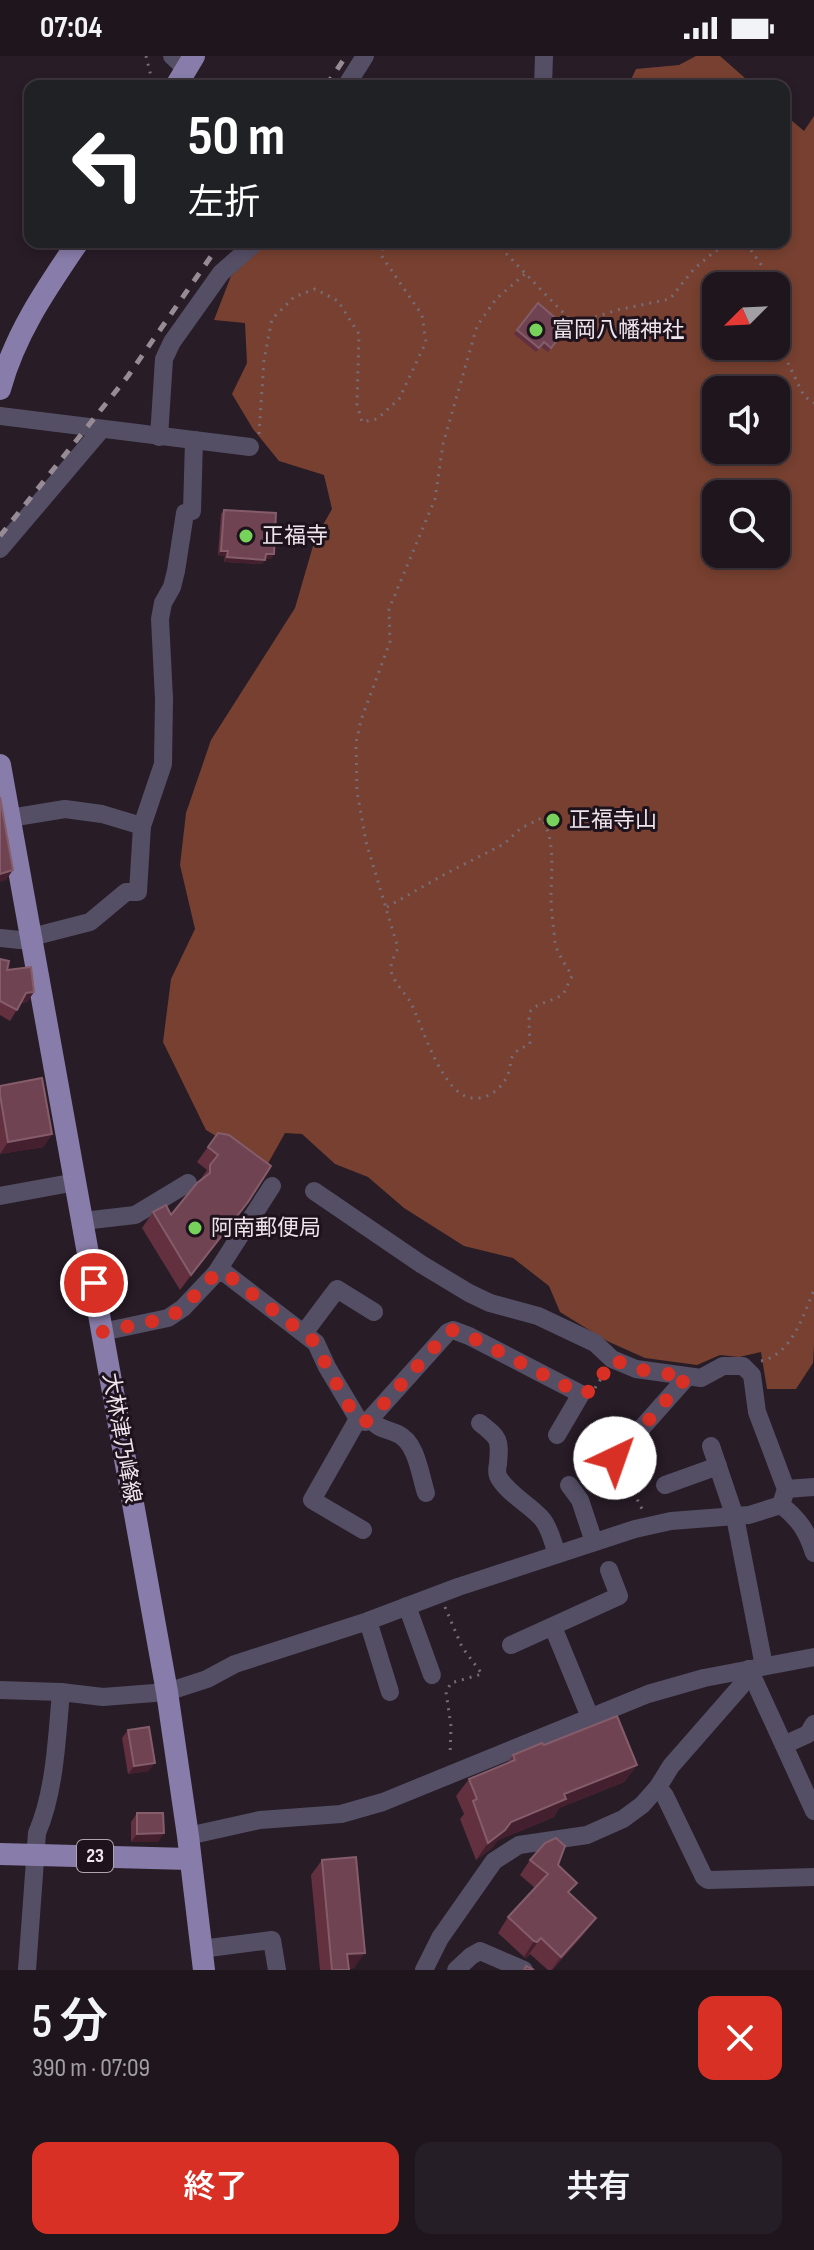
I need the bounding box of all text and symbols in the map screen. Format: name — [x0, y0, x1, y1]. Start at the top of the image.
text: 07:04 — [40, 10, 102, 46]
text: 50 m — [188, 104, 285, 171]
icon: left — [56, 112, 160, 216]
text: 左折 — [188, 182, 260, 225]
north arrow — [702, 272, 790, 360]
map controls — [702, 272, 790, 568]
place label: 富岡八幡神社 — [552, 317, 684, 344]
marker: 富岡八幡神社 — [527, 321, 545, 339]
button: sound — [702, 376, 790, 464]
button: search — [702, 480, 790, 568]
place label: 正福寺 — [262, 523, 328, 550]
marker: 正福寺 — [237, 527, 255, 545]
place label: 正福寺山 — [569, 807, 657, 834]
marker: 正福寺山 — [544, 811, 562, 829]
place label: 阿南郵便局 — [211, 1215, 321, 1242]
marker: 阿南郵便局 — [186, 1219, 204, 1237]
pin — [60, 1249, 128, 1317]
icon: arrive — [72, 1261, 116, 1305]
street label: 大林津乃峰線 — [96, 1371, 146, 1505]
position arrow — [573, 1416, 657, 1500]
road number: 23 — [77, 1840, 113, 1872]
text: 5 分 — [32, 1994, 108, 2051]
button: close — [698, 1996, 782, 2080]
text: 390 m · 07:09 — [32, 2053, 150, 2084]
button: 終了 — [32, 2142, 399, 2234]
button: 共有 — [415, 2142, 782, 2234]

